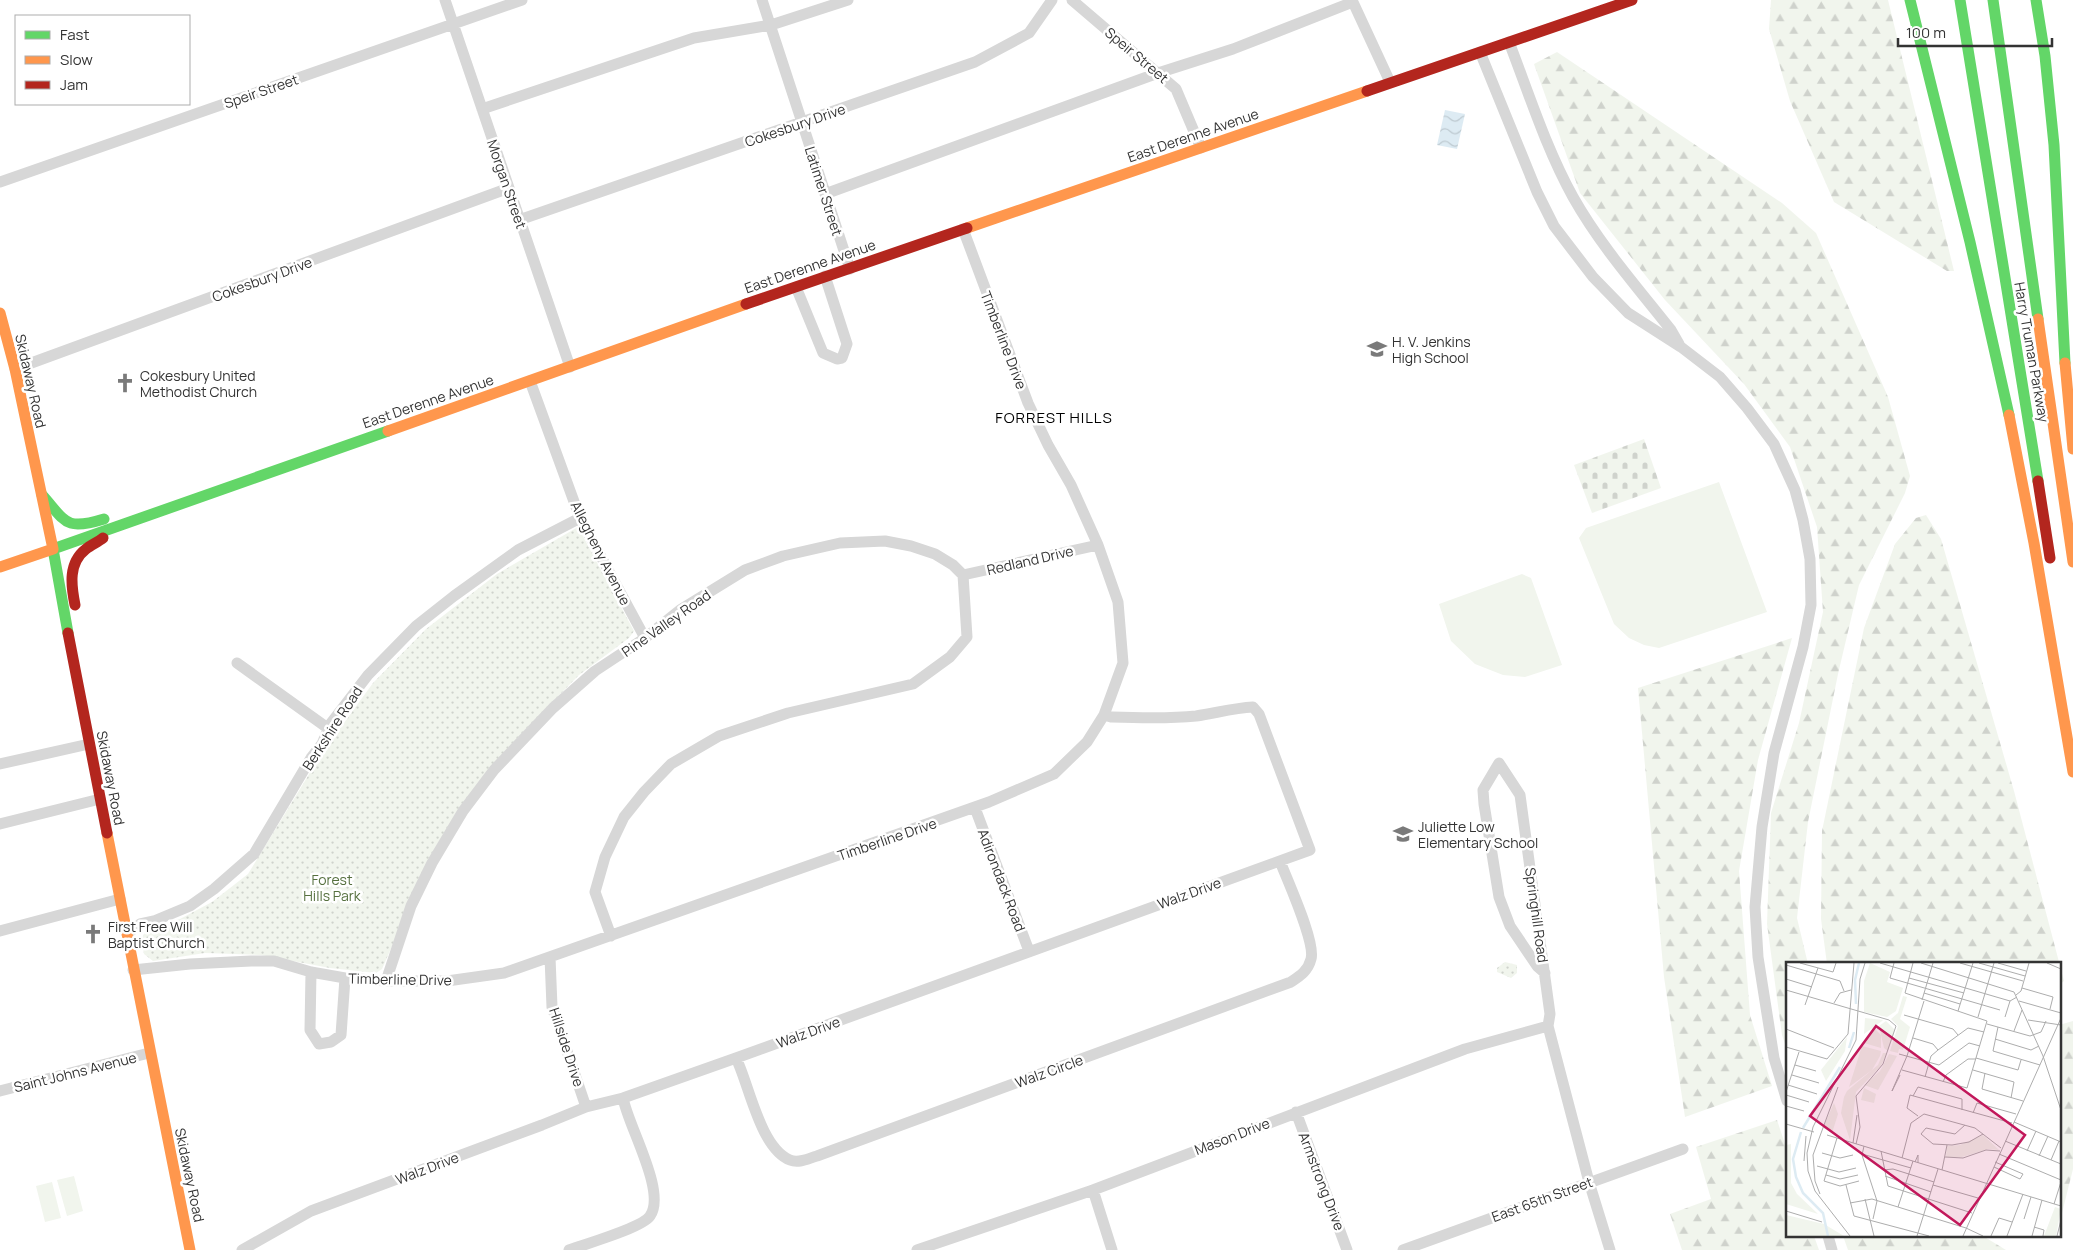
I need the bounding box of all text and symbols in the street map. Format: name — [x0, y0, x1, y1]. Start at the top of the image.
legend — [15, 15, 190, 105]
scale bar — [1898, 15, 2052, 47]
text: 100 m — [1906, 22, 1946, 43]
street label: Speir Street — [1101, 23, 1173, 87]
text: Fast — [60, 24, 89, 45]
text: Slow — [60, 49, 93, 70]
street label: Speir Street — [221, 69, 301, 113]
text: Jam — [60, 74, 88, 95]
street label: Cokesbury Drive — [742, 99, 848, 151]
street label: East Derenne Avenue — [1125, 104, 1261, 166]
street label: Morgan Street — [483, 137, 531, 231]
street label: Latimer Street — [801, 144, 847, 238]
street label: East Derenne Avenue — [742, 235, 878, 297]
street label: Cokesbury Drive — [209, 252, 315, 306]
street label: Harry Truman Parkway — [2010, 280, 2054, 424]
street label: Timberline Drive — [977, 288, 1031, 392]
street label: Skidaway Road — [11, 332, 51, 430]
place label: H. V. Jenkins High School — [1392, 332, 1471, 367]
school or university icon: H. V. Jenkins High School — [1366, 338, 1388, 360]
place label: Cokesbury United Methodist Church — [140, 366, 257, 401]
street label: East Derenne Avenue — [360, 370, 496, 432]
church icon: Cokesbury United Methodist Church — [114, 372, 136, 394]
district label: FORREST HILLS — [995, 407, 1113, 428]
street label: Allegheny Avenue — [567, 498, 635, 608]
street label: Redland Drive — [985, 541, 1075, 579]
street label: Pine Valley Road — [618, 585, 714, 661]
street label: Berkshire Road — [298, 682, 366, 774]
street label: Skidaway Road — [93, 729, 129, 827]
street label: Timberline Drive — [835, 813, 939, 865]
place label: Juliette Low Elementary School — [1418, 817, 1538, 852]
school or university icon: Juliette Low Elementary School — [1392, 823, 1414, 845]
street label: Adirondack Road — [974, 826, 1030, 934]
street label: Springhill Road — [1521, 866, 1553, 964]
park label: Forest Hills Park — [303, 870, 362, 905]
street label: Walz Drive — [1155, 873, 1223, 913]
place label: First Free Will Baptist Church — [108, 917, 205, 952]
church icon: First Free Will Baptist Church — [82, 923, 104, 945]
inset map — [1786, 962, 2060, 1238]
street label: Timberline Drive — [348, 969, 452, 989]
street label: Hillside Drive — [545, 1005, 589, 1089]
street label: Walz Drive — [774, 1012, 842, 1052]
street label: Saint Johns Avenue — [12, 1048, 138, 1096]
street label: Walz Circle — [1012, 1050, 1086, 1092]
street label: Mason Drive — [1192, 1113, 1272, 1159]
street label: Skidaway Road — [171, 1126, 209, 1224]
street label: Armstrong Drive — [1294, 1129, 1350, 1233]
street label: Walz Drive — [393, 1147, 461, 1189]
street label: East 65th Street — [1489, 1172, 1595, 1226]

